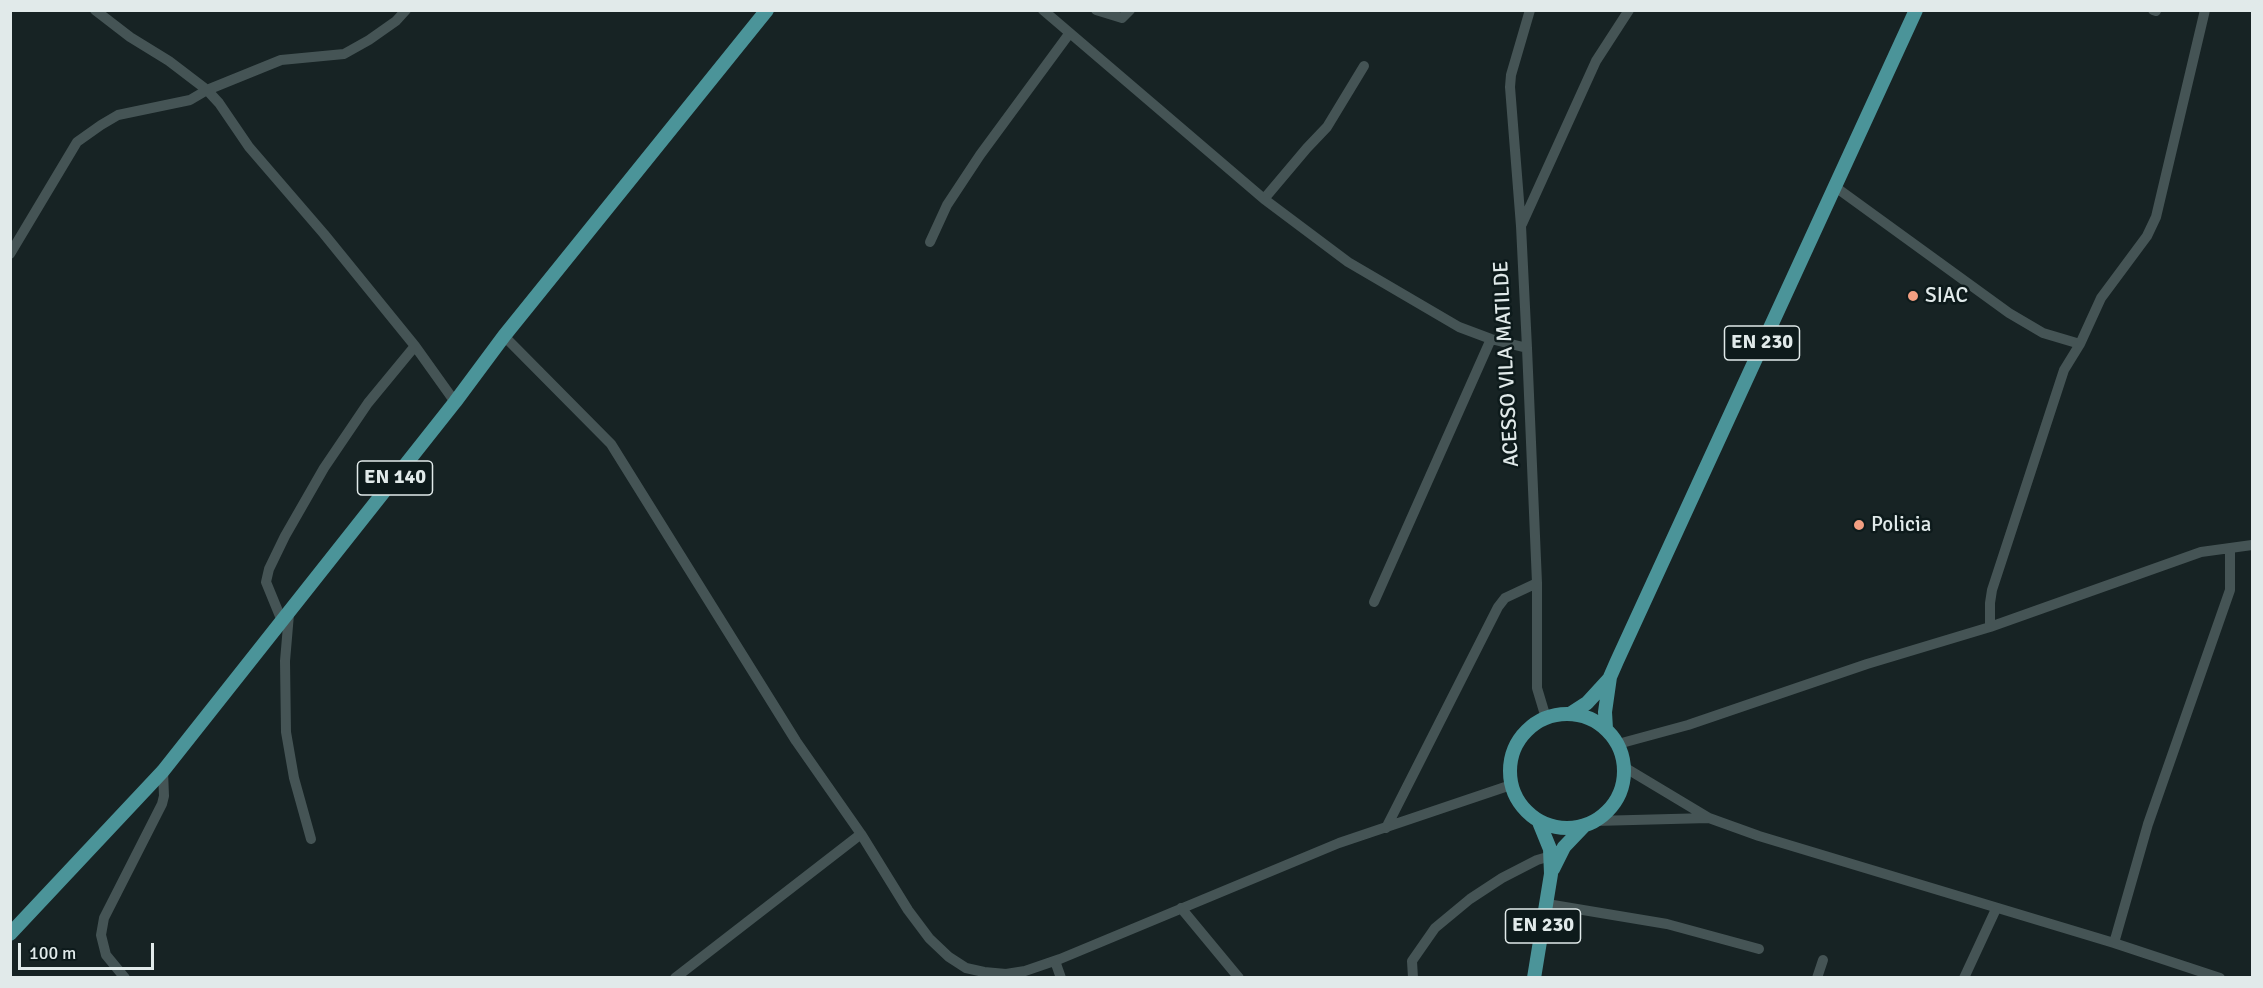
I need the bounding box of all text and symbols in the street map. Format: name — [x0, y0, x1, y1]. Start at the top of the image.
street label: ACESSO VILA MATILDE — [1489, 260, 1525, 468]
place label: SIAC — [1925, 283, 1968, 309]
marker: SIAC — [1906, 289, 1920, 303]
road number: EN 230 — [1724, 326, 1800, 360]
road number: EN 140 — [358, 461, 432, 495]
place label: Policia — [1871, 512, 1931, 538]
marker: Policia — [1852, 518, 1866, 532]
road number: EN 230 — [1506, 909, 1580, 943]
scale bar — [21, 931, 158, 969]
text: 100 m — [29, 942, 76, 964]

